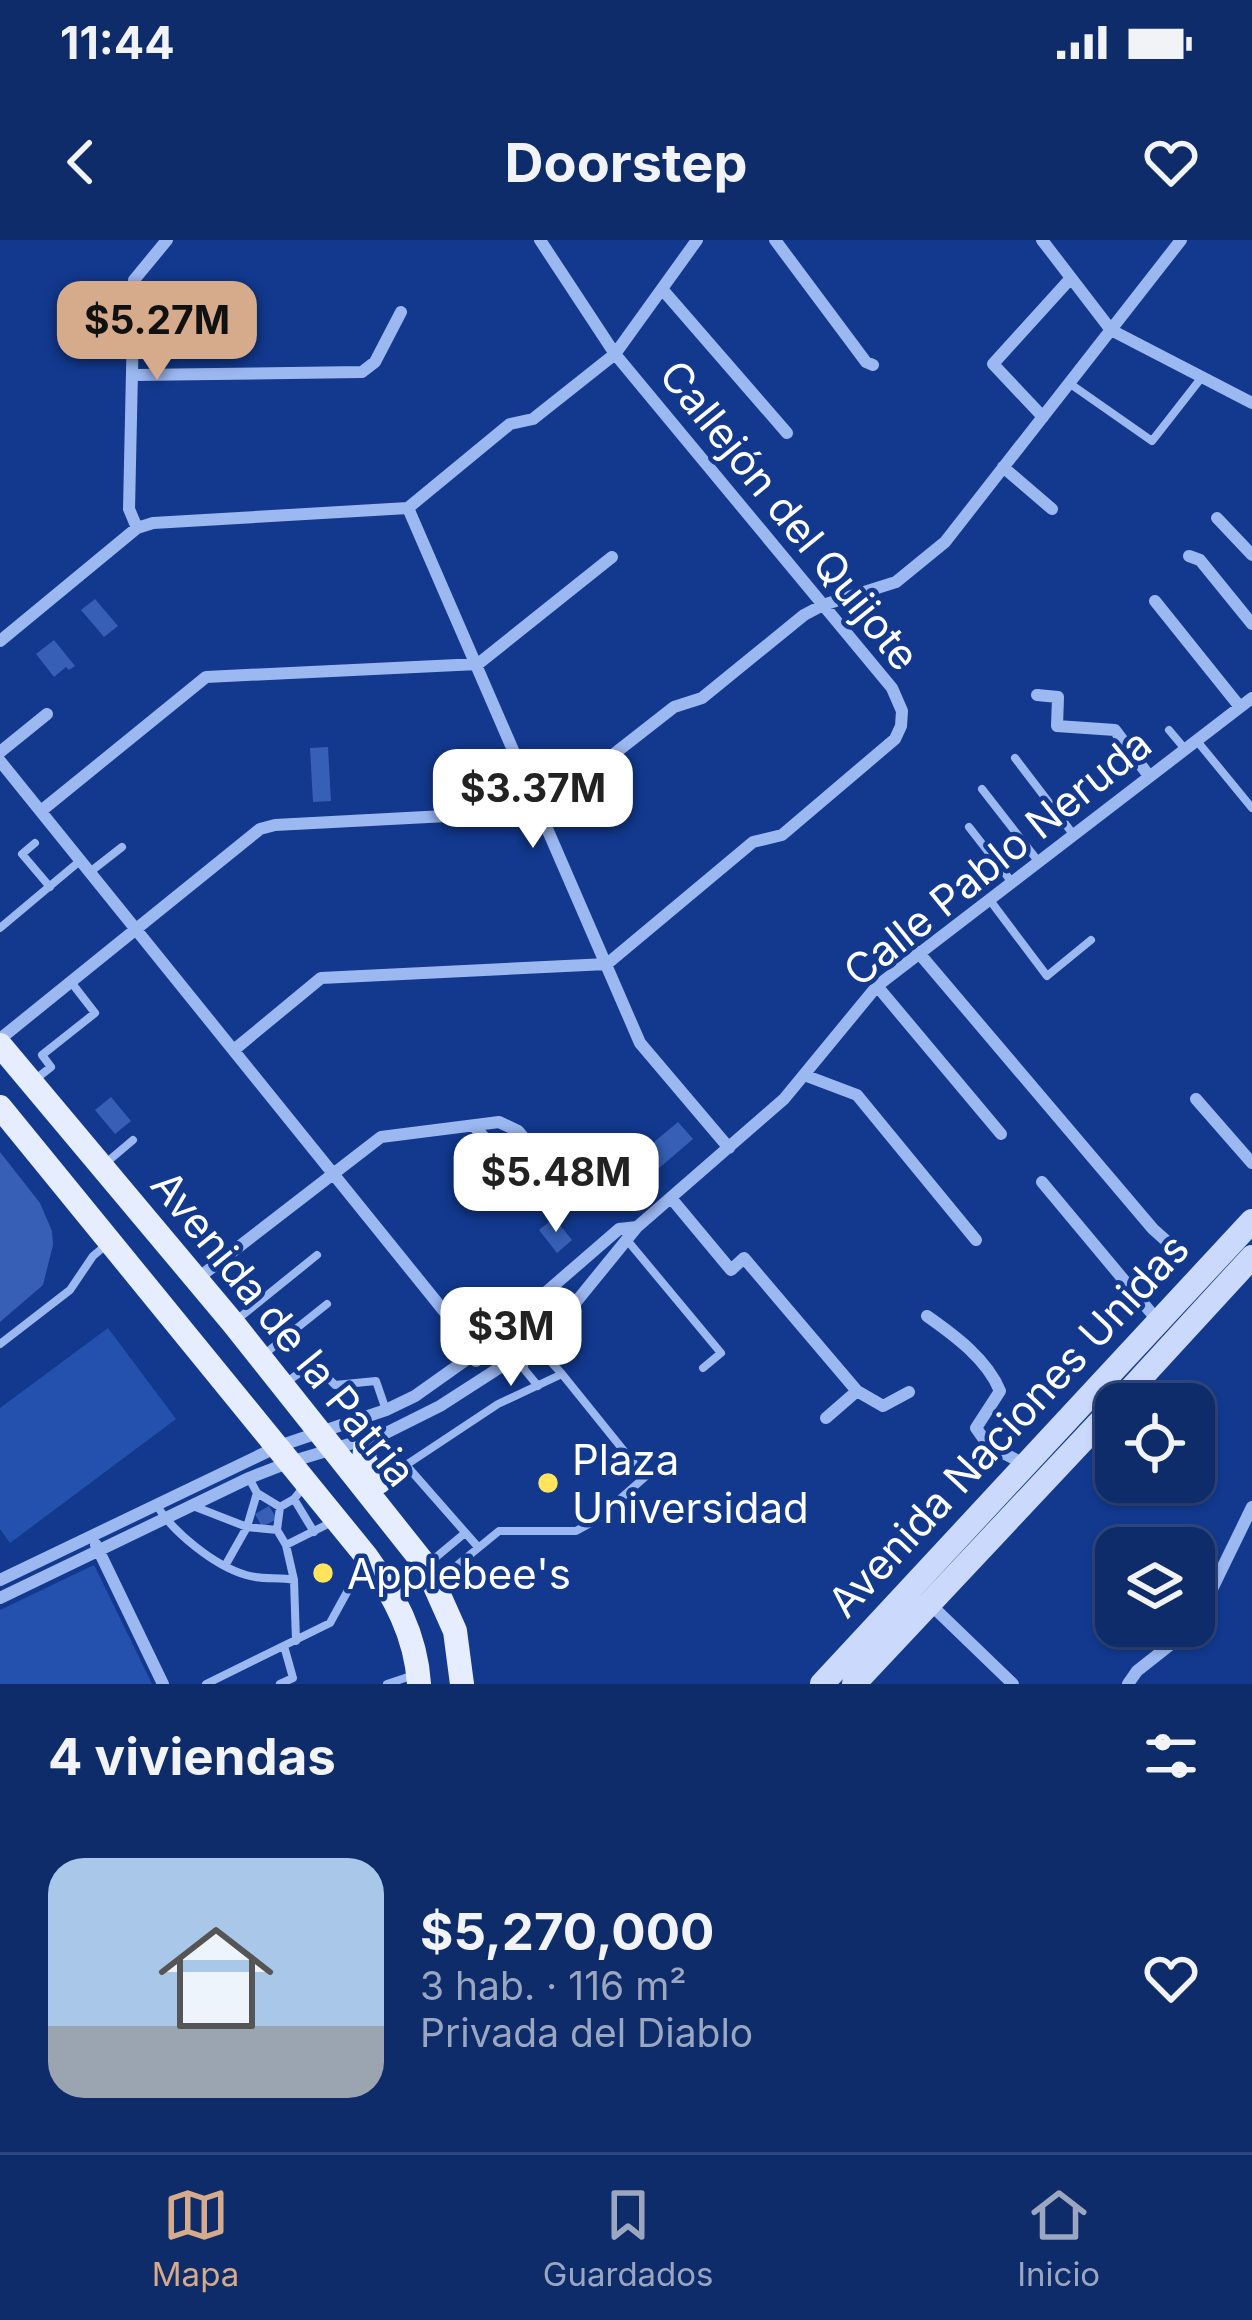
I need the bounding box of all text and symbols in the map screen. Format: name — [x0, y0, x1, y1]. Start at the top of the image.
text: 11:44 — [60, 15, 175, 70]
icon: back — [48, 129, 114, 195]
icon: heart — [1138, 129, 1204, 195]
text: Doorstep — [505, 130, 747, 195]
pin: $5.27M — [59, 281, 255, 383]
text: $5.27M — [84, 296, 230, 343]
street label: Callejón del Quijote — [649, 350, 931, 680]
street label: Calle Pablo Neruda — [833, 718, 1161, 996]
pin: $3.37M — [435, 749, 631, 851]
text: $3.37M — [460, 764, 606, 811]
pin: $5.48M — [458, 1133, 654, 1235]
text: $5.48M — [481, 1148, 631, 1195]
street label: Avenida de la Patria — [141, 1160, 427, 1496]
street label: Avenida Naciones Unidas — [817, 1223, 1199, 1627]
pin: $3M — [453, 1287, 569, 1389]
text: $3M — [467, 1302, 555, 1349]
map controls — [1095, 1383, 1215, 1647]
button: locate — [1095, 1383, 1215, 1503]
place label: Plaza Universidad — [572, 1434, 809, 1533]
marker: Plaza Universidad — [535, 1470, 561, 1496]
button: layers — [1095, 1527, 1215, 1647]
place label: Applebee's — [347, 1548, 571, 1599]
marker: Applebee's — [310, 1560, 336, 1586]
icon: filters — [1138, 1723, 1204, 1789]
text: 4 viviendas — [48, 1726, 336, 1787]
text: $5,270,000 — [420, 1901, 714, 1962]
icon: home — [144, 1906, 288, 2050]
icon: heart — [1138, 1945, 1204, 2011]
text: 3 hab. · 116 m² — [420, 1962, 687, 2009]
text: Privada del Diablo — [420, 2009, 753, 2056]
tab: Mapa — [152, 2182, 239, 2294]
tab: Guardados — [543, 2182, 714, 2294]
tab: Inicio — [1017, 2182, 1100, 2294]

